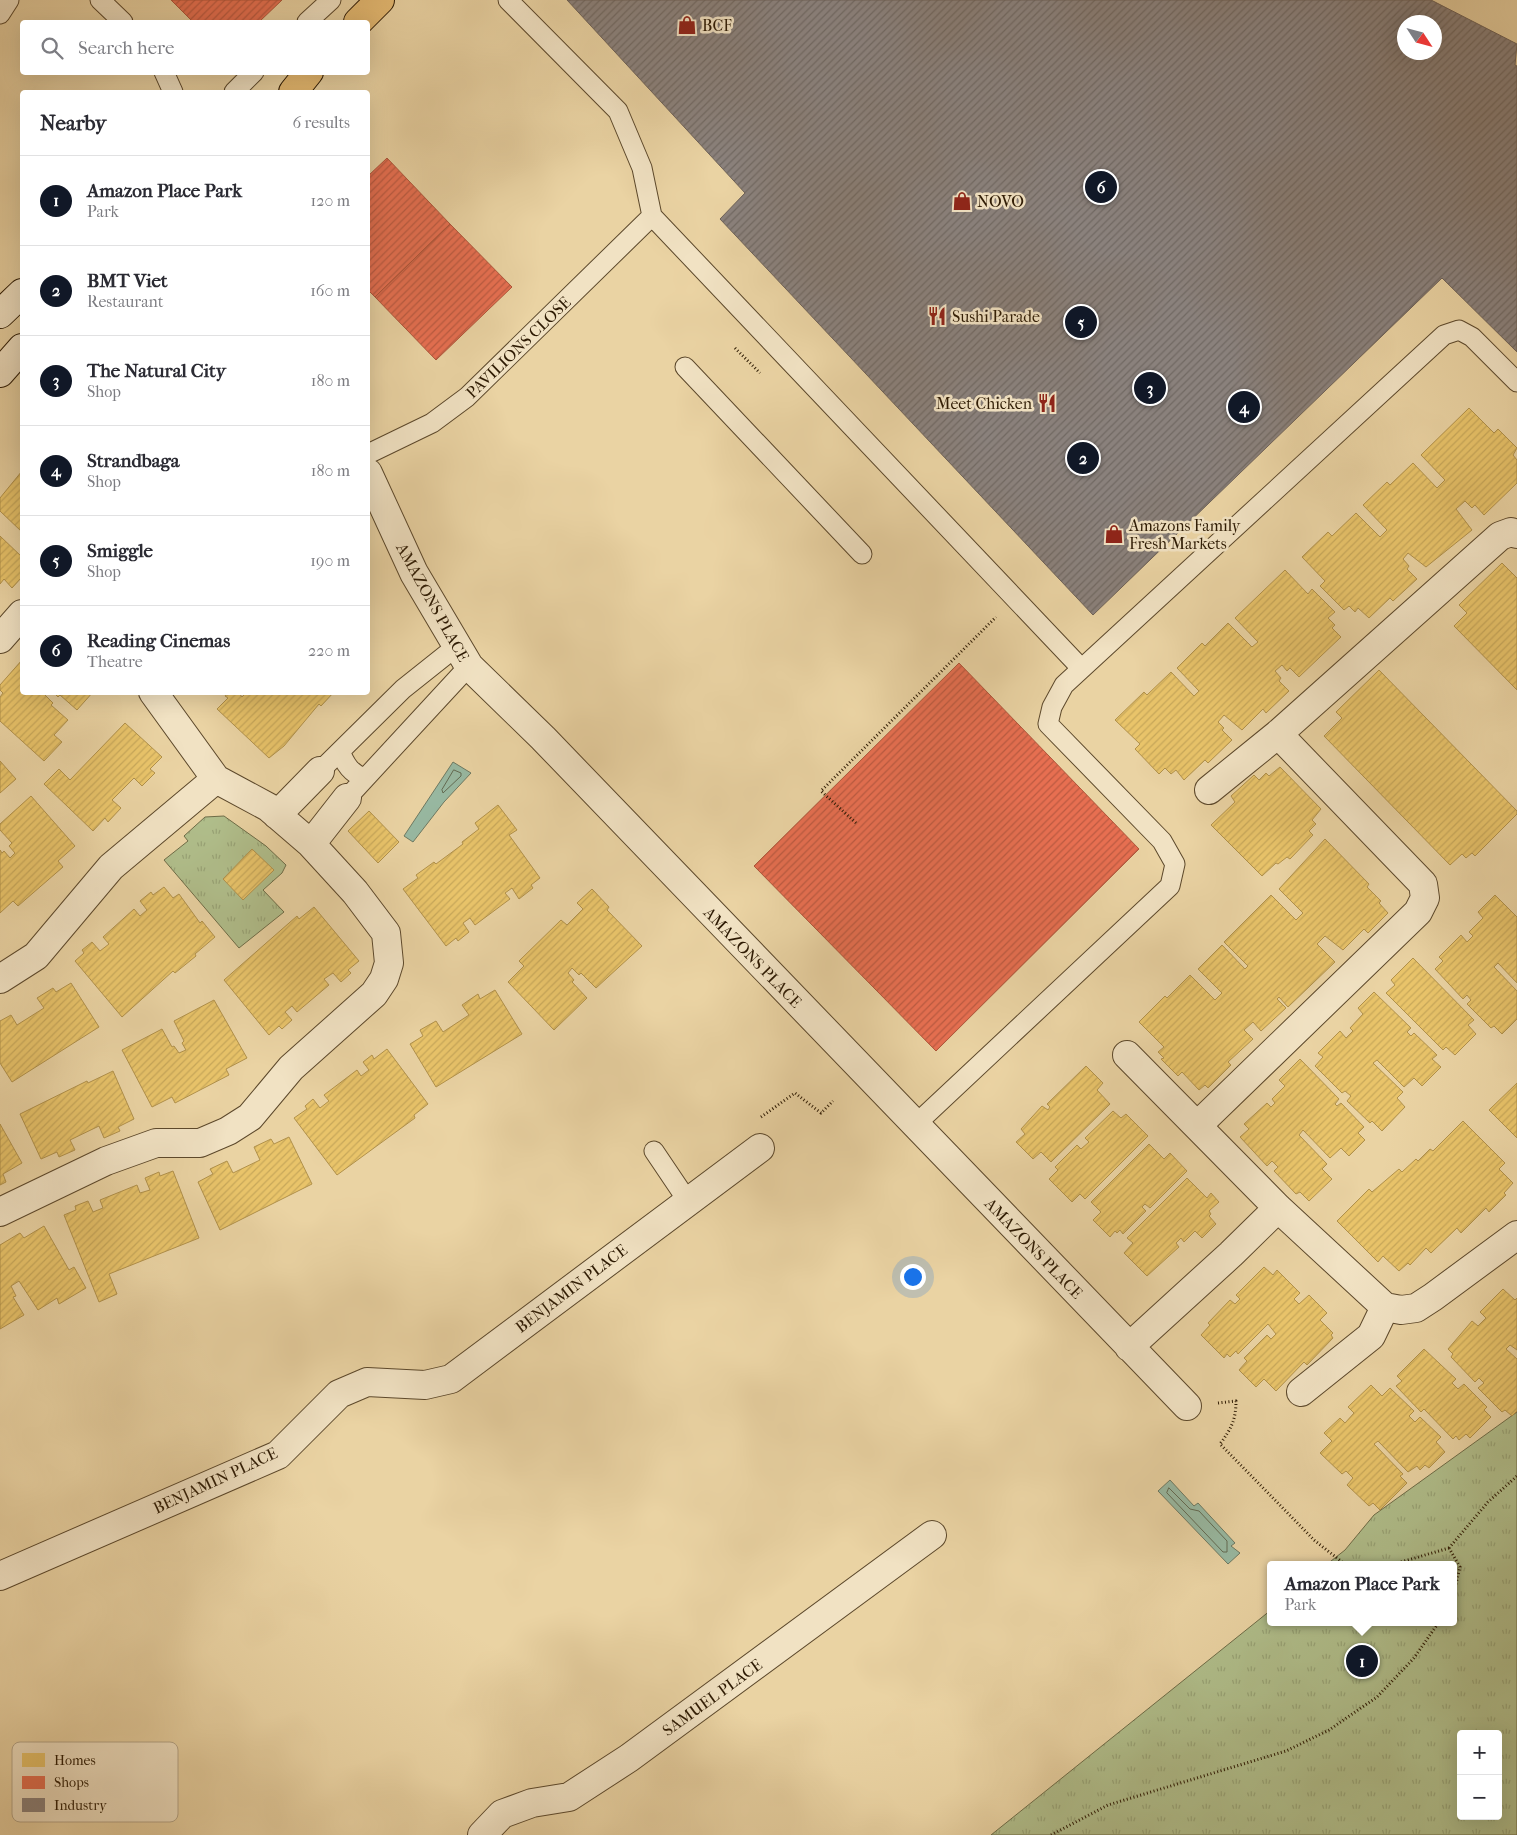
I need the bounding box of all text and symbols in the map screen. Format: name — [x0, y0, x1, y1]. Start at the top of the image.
shop icon: BCF — [676, 14, 698, 36]
north arrow — [1397, 15, 1442, 60]
place label: BCF — [702, 16, 732, 35]
search box — [20, 20, 370, 75]
icon: search — [38, 34, 66, 62]
text: Search here — [78, 37, 174, 59]
text: Nearby — [40, 111, 106, 135]
text: 6 results — [292, 113, 350, 132]
pin: 6 — [1085, 168, 1117, 206]
text: Amazon Place Park — [87, 180, 242, 202]
shop icon: NOVO — [951, 190, 973, 212]
text: 1 — [53, 191, 59, 210]
text: 120 m — [311, 191, 350, 210]
place label: NOVO — [977, 192, 1024, 211]
text: Park — [87, 202, 119, 221]
text: BMT Viet — [87, 270, 168, 292]
text: 2 — [52, 281, 60, 300]
text: 160 m — [310, 281, 350, 300]
text: Restaurant — [87, 292, 163, 311]
street label: PAVILIONS CLOSE — [462, 292, 575, 402]
pin: 5 — [1065, 303, 1097, 341]
restaurant icon: Sushi Parade — [926, 305, 948, 327]
place label: Sushi Parade — [952, 307, 1040, 326]
text: The Natural City — [87, 360, 226, 382]
pin: 3 — [1134, 369, 1166, 407]
text: 3 — [53, 371, 59, 390]
text: 180 m — [311, 371, 350, 390]
text: Shop — [87, 382, 121, 401]
pin: 4 — [1228, 388, 1260, 426]
restaurant icon: Meet Chicken — [1036, 392, 1058, 414]
place label: Meet Chicken — [936, 394, 1033, 413]
pin: 2 — [1067, 439, 1099, 477]
text: Strandbaga — [87, 450, 179, 472]
text: 4 — [51, 461, 61, 480]
text: 180 m — [311, 461, 350, 480]
text: Shop — [87, 472, 121, 491]
place label: Amazons Family Fresh Markets — [1128, 516, 1241, 553]
shop icon: Amazons Family Fresh Markets — [1103, 523, 1125, 545]
street label: AMAZONS PLACE — [392, 539, 473, 665]
text: Smiggle — [87, 540, 153, 562]
text: 5 — [53, 551, 59, 570]
text: 190 m — [310, 551, 350, 570]
text: Shop — [87, 562, 121, 581]
text: Reading Cinemas — [87, 630, 230, 652]
text: 6 — [52, 641, 60, 660]
text: 220 m — [308, 641, 350, 660]
text: Theatre — [87, 652, 143, 671]
street label: AMAZONS PLACE — [699, 902, 806, 1012]
street label: AMAZONS PLACE — [980, 1193, 1087, 1303]
street label: BENJAMIN PLACE — [512, 1240, 631, 1337]
your location — [900, 1264, 926, 1290]
street label: BENJAMIN PLACE — [150, 1443, 281, 1518]
popup — [1267, 1561, 1457, 1626]
text: Amazon Place Park — [1284, 1573, 1440, 1595]
text: Park — [1284, 1595, 1316, 1614]
pin: 1 — [1346, 1642, 1378, 1680]
street label: SAMUEL PLACE — [659, 1655, 766, 1740]
map controls — [1457, 1730, 1502, 1820]
button: + — [1457, 1730, 1502, 1775]
legend — [12, 1742, 178, 1822]
text: Homes — [54, 1752, 96, 1769]
text: Shops — [54, 1774, 89, 1791]
button: − — [1457, 1775, 1502, 1820]
text: Industry — [54, 1797, 107, 1814]

